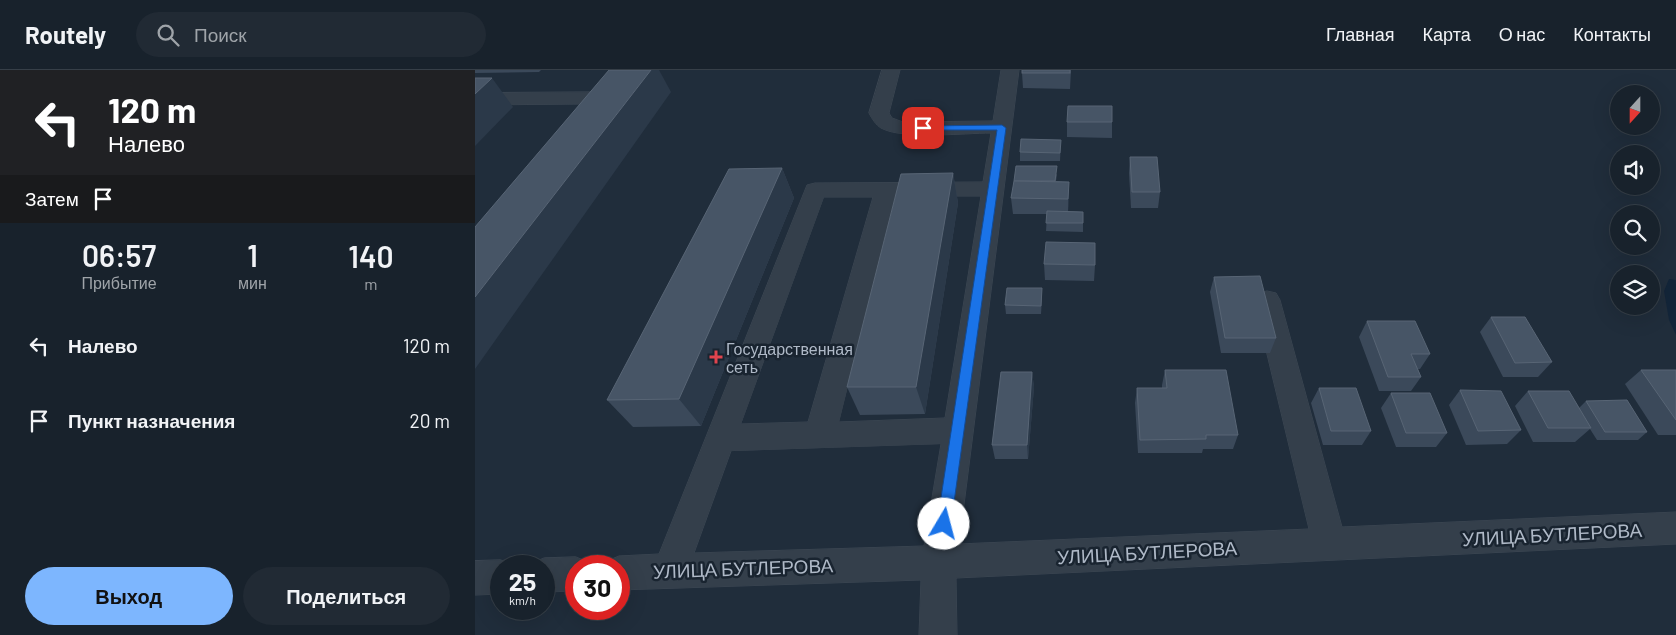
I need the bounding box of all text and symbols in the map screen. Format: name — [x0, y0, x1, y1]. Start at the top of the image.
search box — [136, 12, 486, 57]
text: Routely — [25, 20, 106, 49]
icon: search — [154, 21, 182, 49]
text: Поиск — [194, 23, 247, 46]
text: Главная — [1326, 23, 1395, 45]
text: Карта — [1423, 23, 1471, 45]
text: О нас — [1499, 23, 1545, 45]
text: Контакты — [1573, 23, 1651, 45]
north arrow — [1610, 85, 1660, 135]
map controls — [1610, 85, 1660, 315]
text: 120 m — [108, 88, 196, 130]
icon: left — [25, 90, 90, 155]
pin — [902, 107, 944, 149]
icon: arrive — [909, 114, 937, 142]
text: Налево — [108, 130, 185, 156]
button: sound — [1610, 145, 1660, 195]
icon: arrive — [89, 185, 117, 213]
text: Затем — [25, 187, 79, 210]
button: search — [1610, 205, 1660, 255]
text: 06:57 — [82, 237, 156, 273]
text: 1 — [247, 237, 258, 273]
text: 140 — [348, 238, 394, 274]
button: layers — [1610, 265, 1660, 315]
text: Прибытие — [81, 273, 157, 292]
text: мин — [238, 273, 267, 292]
text: m — [364, 274, 378, 293]
icon: left — [25, 332, 53, 360]
text: Налево — [68, 334, 138, 357]
text: 120 m — [403, 334, 450, 357]
place label: Государственная сеть — [726, 339, 853, 376]
marker: Государственная сеть — [710, 351, 722, 363]
icon: arrive — [25, 407, 53, 435]
text: Пункт назначения — [68, 409, 235, 432]
text: 20 m — [410, 409, 450, 432]
position arrow — [917, 497, 969, 549]
street label: УЛИЦА БУТЛЕРОВА — [1461, 518, 1643, 550]
street label: УЛИЦА БУТЛЕРОВА — [1056, 536, 1238, 568]
street label: УЛИЦА БУТЛЕРОВА — [653, 553, 834, 583]
speed limit sign: 30 — [565, 555, 630, 620]
text: 25 — [509, 566, 536, 596]
button: Выход — [25, 567, 233, 625]
button: Поделиться — [243, 567, 450, 625]
text: km/h — [509, 593, 536, 607]

